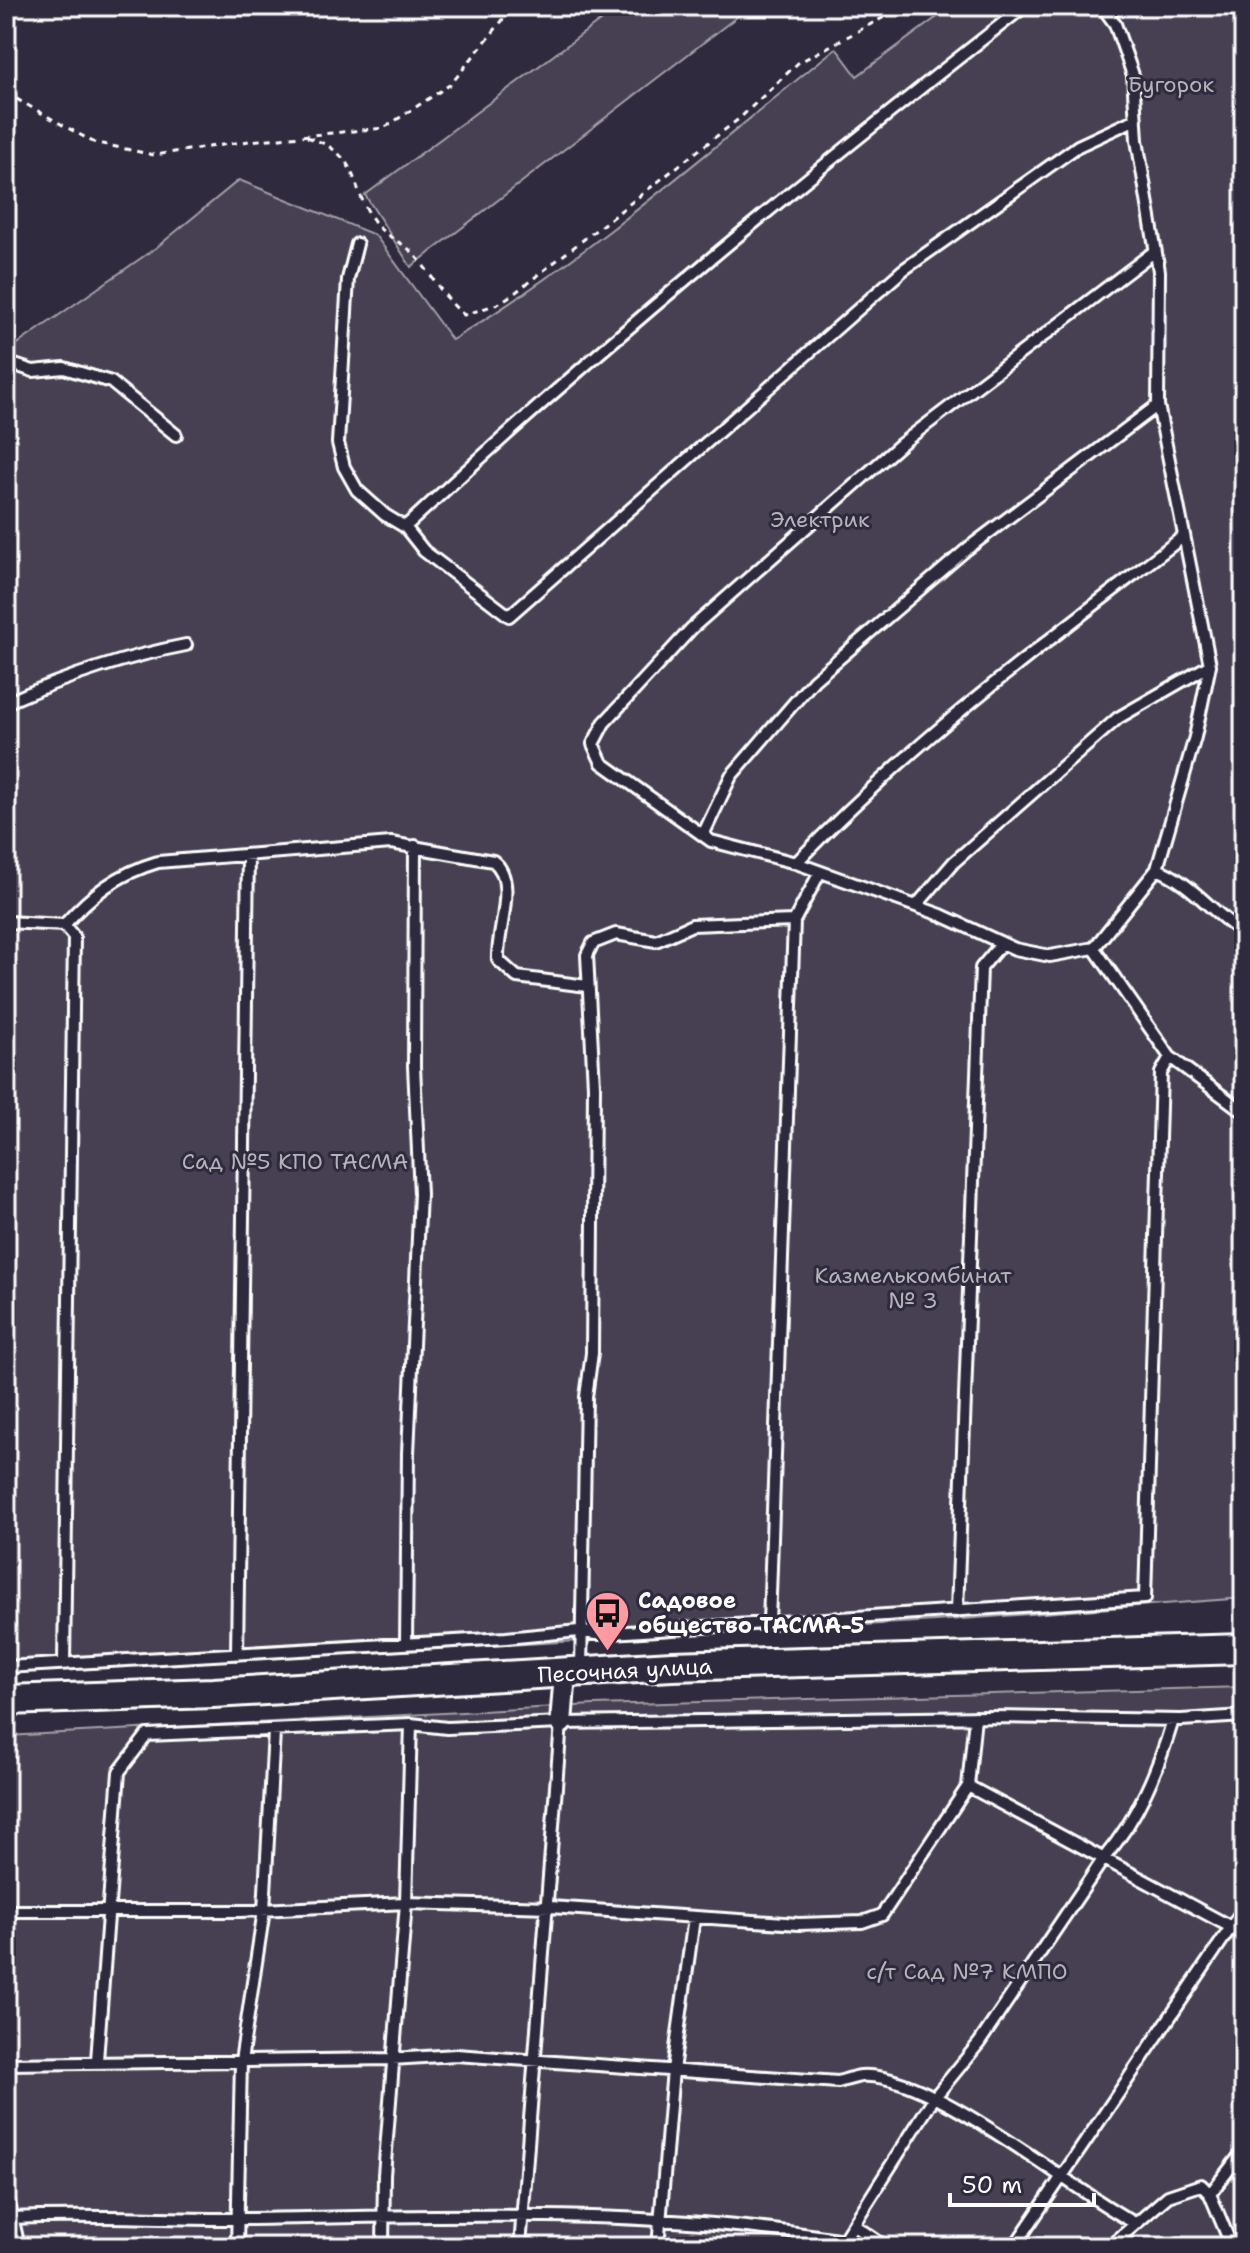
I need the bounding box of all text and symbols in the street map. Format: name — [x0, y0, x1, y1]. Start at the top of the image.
park label: Бугорок — [1128, 70, 1214, 99]
park label: Электрик — [770, 505, 870, 534]
park label: Сад №5 КПО ТАСМА — [182, 1147, 408, 1176]
park label: Казмелькомбинат № 3 — [815, 1261, 1012, 1315]
place label: Садовое общество ТАСМА-5 — [638, 1586, 864, 1640]
bus stop icon: Садовое общество ТАСМА-5 — [583, 1589, 631, 1652]
street label: Песочная улица — [537, 1651, 713, 1690]
park label: с/т Сад №7 КМПО — [866, 1957, 1068, 1986]
scale bar — [950, 2157, 1094, 2207]
text: 50 m — [962, 2169, 1022, 2201]

